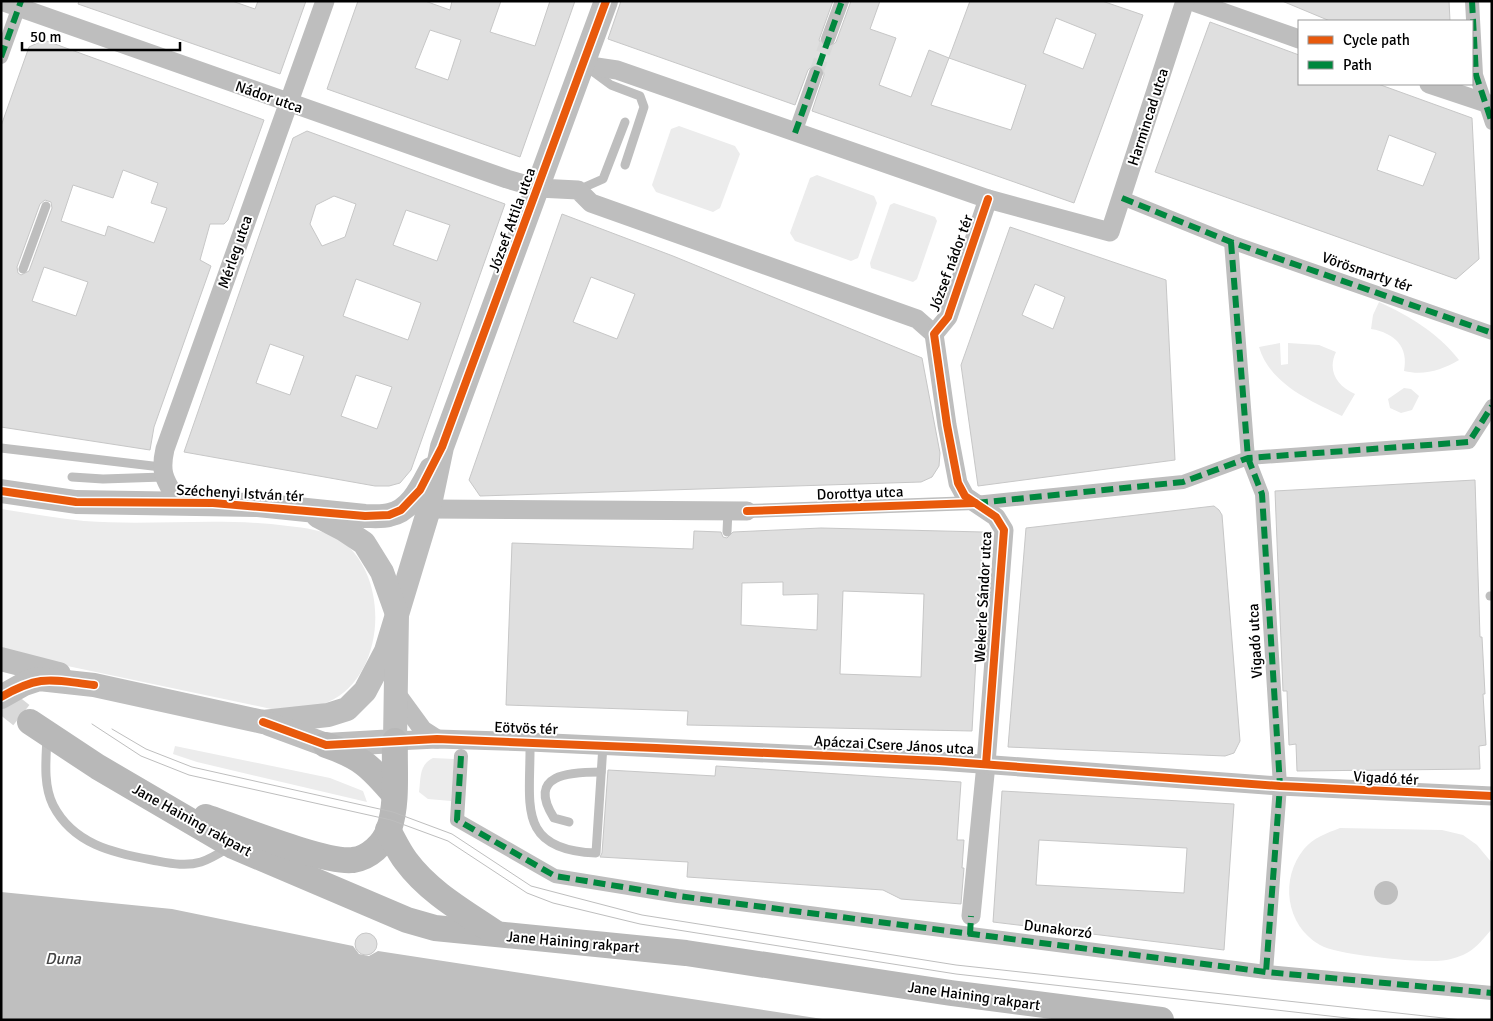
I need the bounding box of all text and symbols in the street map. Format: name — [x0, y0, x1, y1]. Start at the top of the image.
scale bar — [22, 20, 180, 52]
legend — [1298, 20, 1473, 85]
text: 50 m — [30, 28, 61, 46]
text: Cycle path — [1343, 31, 1410, 49]
text: Path — [1343, 56, 1372, 74]
street label: Harmincad utca — [1124, 66, 1172, 168]
street label: Nádor utca — [233, 77, 305, 117]
street label: József Attila utca — [485, 165, 539, 275]
street label: József nádor tér — [925, 212, 977, 314]
street label: Mérleg utca — [214, 213, 256, 291]
street label: Vörösmarty tér — [1319, 248, 1415, 296]
street label: Széchenyi István tér — [176, 481, 305, 505]
street label: Dorottya utca — [816, 482, 904, 504]
street label: Wekerle Sándor utca — [971, 531, 995, 663]
street label: Vigadó utca — [1244, 603, 1266, 679]
street label: Eötvös tér — [494, 718, 559, 738]
street label: Apáczai Csere János utca — [813, 732, 975, 758]
street label: Vigadó tér — [1353, 767, 1420, 789]
street label: Jane Haining rakpart — [129, 780, 255, 860]
street label: Dunakorzó — [1023, 916, 1093, 942]
street label: Jane Haining rakpart — [506, 927, 640, 957]
water label: Duna — [45, 949, 82, 969]
street label: Jane Haining rakpart — [907, 978, 1041, 1014]

